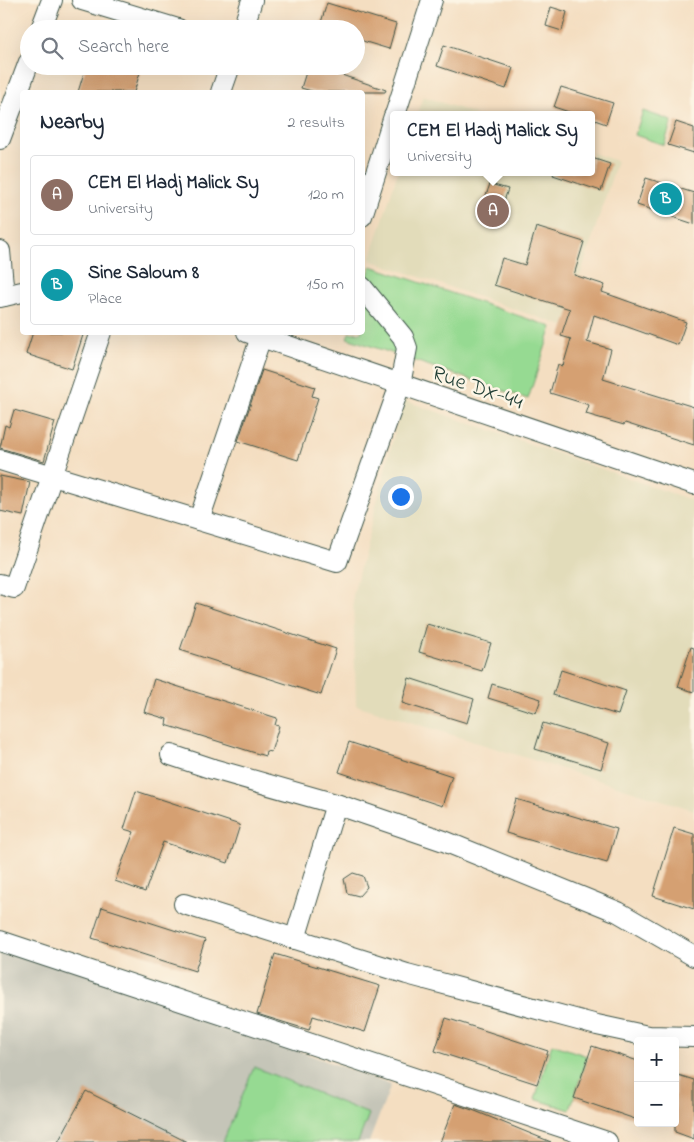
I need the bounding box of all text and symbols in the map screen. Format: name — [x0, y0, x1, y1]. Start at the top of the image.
search box — [20, 20, 365, 75]
icon: search — [38, 34, 66, 62]
text: Search here — [78, 34, 169, 61]
text: Nearby — [40, 108, 104, 138]
text: 2 results — [287, 111, 345, 135]
popup — [390, 111, 595, 176]
text: CEM El Hadj Malick Sy — [407, 118, 578, 145]
text: University — [407, 145, 472, 169]
text: CEM El Hadj Malick Sy — [88, 170, 259, 197]
pin: B — [650, 180, 682, 218]
text: A — [52, 183, 62, 207]
text: 120 m — [308, 183, 344, 207]
pin: A — [477, 192, 509, 230]
text: University — [88, 197, 153, 221]
text: Sine Saloum 8 — [88, 260, 199, 287]
text: B — [52, 273, 62, 297]
text: 150 m — [306, 273, 344, 297]
text: Place — [88, 287, 122, 311]
street label: Rue DX-44 — [427, 358, 527, 419]
your location — [388, 484, 414, 510]
map controls — [634, 1037, 679, 1127]
button: + — [634, 1037, 679, 1082]
button: − — [634, 1082, 679, 1127]

